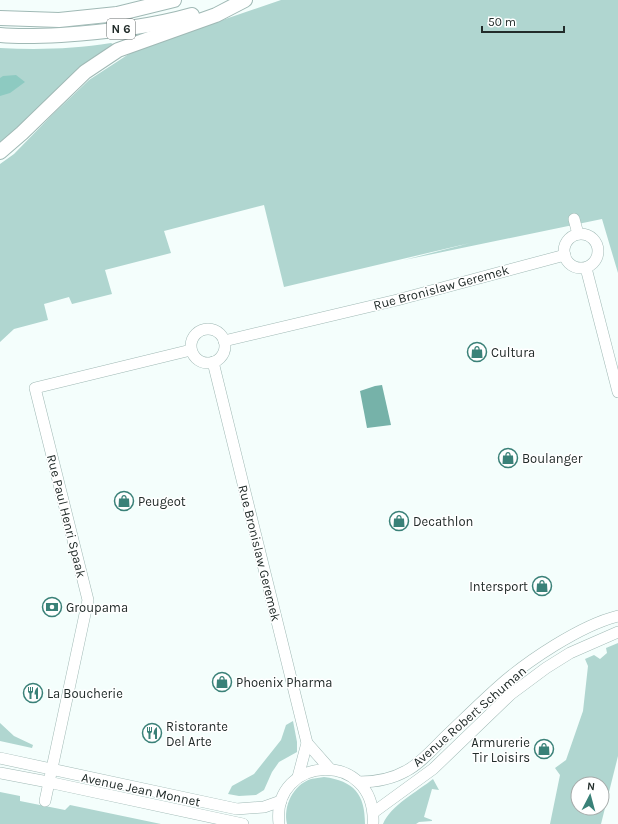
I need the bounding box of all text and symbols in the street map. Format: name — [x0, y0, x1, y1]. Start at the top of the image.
scale bar — [482, 8, 564, 34]
text: 50 m — [488, 15, 516, 29]
road number: N 6 — [107, 19, 135, 39]
street label: Rue Bronislaw Geremek — [372, 262, 511, 313]
shop icon: Cultura — [466, 341, 488, 363]
place label: Cultura — [491, 345, 535, 360]
shop icon: Boulanger — [497, 447, 519, 469]
place label: Boulanger — [522, 451, 583, 466]
street label: Rue Paul Henri Spaak — [44, 453, 89, 579]
street label: Rue Bronislaw Geremek — [235, 483, 284, 623]
shop icon: Peugeot — [113, 490, 135, 512]
place label: Peugeot — [138, 494, 186, 509]
shop icon: Decathlon — [388, 510, 410, 532]
place label: Decathlon — [413, 514, 473, 529]
shop icon: Intersport — [531, 575, 553, 597]
place label: Intersport — [469, 579, 528, 594]
bank icon: Groupama — [41, 596, 63, 618]
place label: Groupama — [66, 600, 128, 615]
street label: Avenue Robert Schuman — [410, 663, 529, 770]
shop icon: Phoenix Pharma — [211, 671, 233, 693]
place label: Phoenix Pharma — [236, 675, 333, 690]
restaurant icon: La Boucherie — [22, 682, 44, 704]
place label: La Boucherie — [47, 686, 123, 701]
place label: Ristorante Del Arte — [166, 719, 228, 749]
restaurant icon: Ristorante Del Arte — [141, 722, 163, 744]
place label: Armurerie Tir Loisirs — [471, 735, 530, 765]
shop icon: Armurerie Tir Loisirs — [533, 738, 555, 760]
street label: Avenue Jean Monnet — [80, 770, 202, 809]
north arrow — [570, 776, 610, 816]
text: N — [586, 780, 596, 793]

